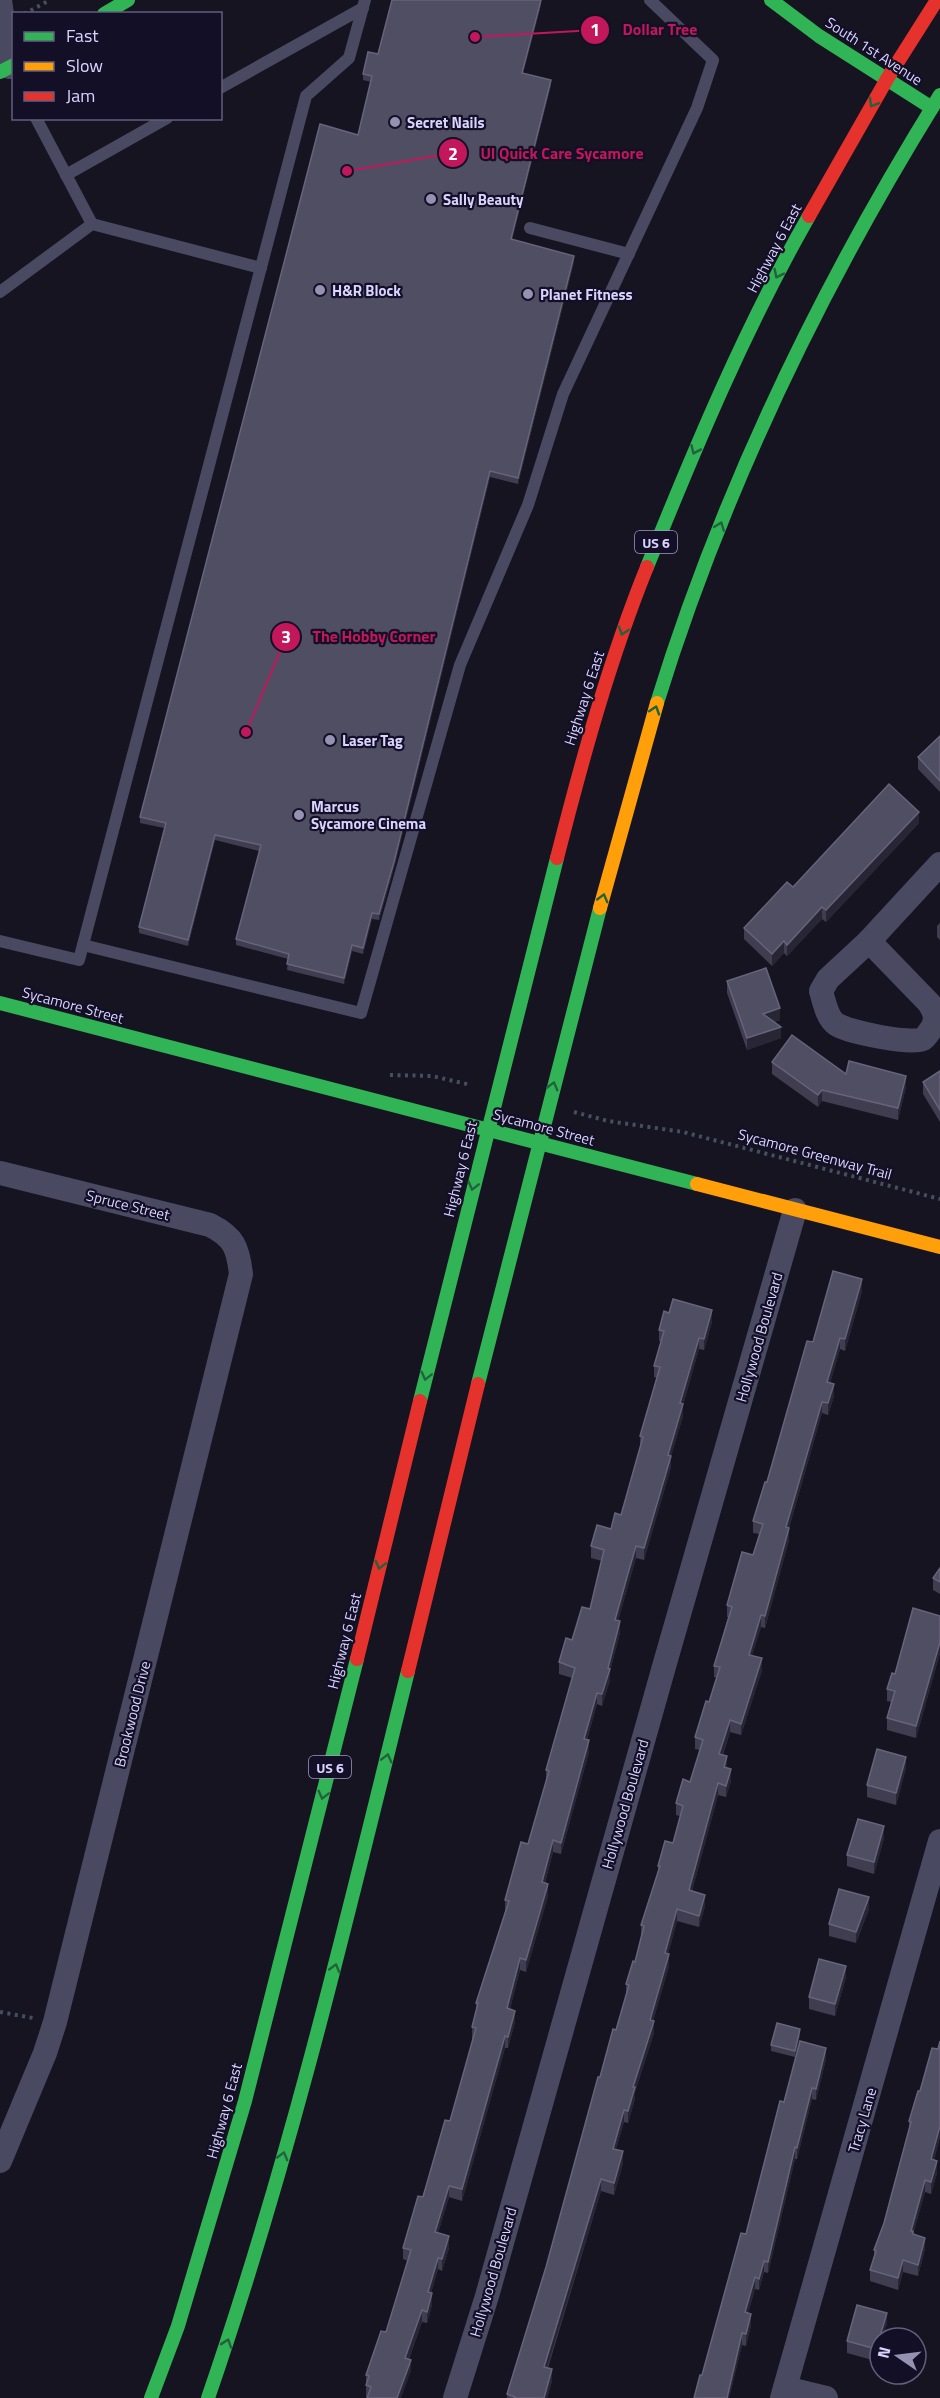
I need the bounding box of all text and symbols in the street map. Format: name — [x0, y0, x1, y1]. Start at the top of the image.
street label: South 1st Avenue — [821, 11, 927, 91]
legend — [12, 12, 222, 120]
callout: Dollar Tree — [580, 13, 709, 47]
text: 1 — [590, 16, 600, 43]
text: Dollar Tree — [623, 17, 697, 41]
text: Fast — [66, 22, 99, 49]
text: Slow — [66, 52, 103, 79]
text: Jam — [66, 82, 95, 109]
one-way arrow — [869, 97, 880, 107]
place label: Secret Nails — [407, 111, 485, 134]
marker: Secret Nails — [388, 115, 402, 129]
callout: UI Quick Care Sycamore — [438, 136, 656, 170]
text: 2 — [448, 140, 458, 167]
text: UI Quick Care Sycamore — [480, 141, 644, 165]
place label: Sally Beauty — [443, 188, 524, 211]
marker: Sally Beauty — [424, 192, 438, 206]
street label: Highway 6 East — [741, 199, 808, 297]
one-way arrow — [774, 267, 785, 278]
place label: H&R Block — [332, 279, 401, 302]
marker: H&R Block — [313, 283, 327, 297]
place label: Planet Fitness — [540, 283, 633, 306]
marker: Planet Fitness — [521, 287, 535, 301]
one-way arrow — [690, 443, 702, 454]
one-way arrow — [713, 521, 725, 532]
road number: US 6 — [635, 531, 677, 553]
callout: The Hobby Corner — [271, 620, 448, 654]
text: 3 — [281, 623, 291, 650]
text: The Hobby Corner — [313, 624, 436, 648]
one-way arrow — [618, 625, 631, 636]
street label: Highway 6 East — [558, 647, 610, 748]
one-way arrow — [648, 705, 660, 716]
place label: Laser Tag — [342, 729, 403, 752]
marker: Laser Tag — [323, 733, 337, 747]
place label: Marcus Sycamore Cinema — [311, 795, 426, 835]
marker: Marcus Sycamore Cinema — [292, 808, 306, 822]
one-way arrow — [595, 893, 608, 903]
street label: Sycamore Street — [20, 980, 127, 1030]
one-way arrow — [546, 1081, 558, 1092]
street label: Sycamore Street — [491, 1102, 598, 1152]
street label: Highway 6 East — [437, 1118, 483, 1219]
street label: Sycamore Greenway Trail — [736, 1122, 894, 1186]
one-way arrow — [468, 1181, 481, 1191]
street label: Spruce Street — [84, 1184, 173, 1227]
street label: Hollywood Boulevard — [729, 1269, 789, 1405]
one-way arrow — [421, 1370, 434, 1380]
one-way arrow — [374, 1560, 387, 1570]
street label: Highway 6 East — [321, 1590, 367, 1691]
street label: Brookwood Drive — [108, 1659, 156, 1769]
street label: Hollywood Boulevard — [595, 1736, 655, 1872]
one-way arrow — [379, 1754, 392, 1764]
road number: US 6 — [309, 1756, 351, 1778]
one-way arrow — [317, 1790, 330, 1800]
one-way arrow — [327, 1963, 340, 1973]
street label: Highway 6 East — [200, 2060, 248, 2161]
street label: Tracy Lane — [842, 2085, 882, 2155]
one-way arrow — [276, 2151, 289, 2161]
street label: Hollywood Boulevard — [463, 2204, 523, 2340]
north arrow — [868, 2326, 928, 2386]
one-way arrow — [220, 2338, 233, 2349]
text: N — [870, 2344, 896, 2361]

